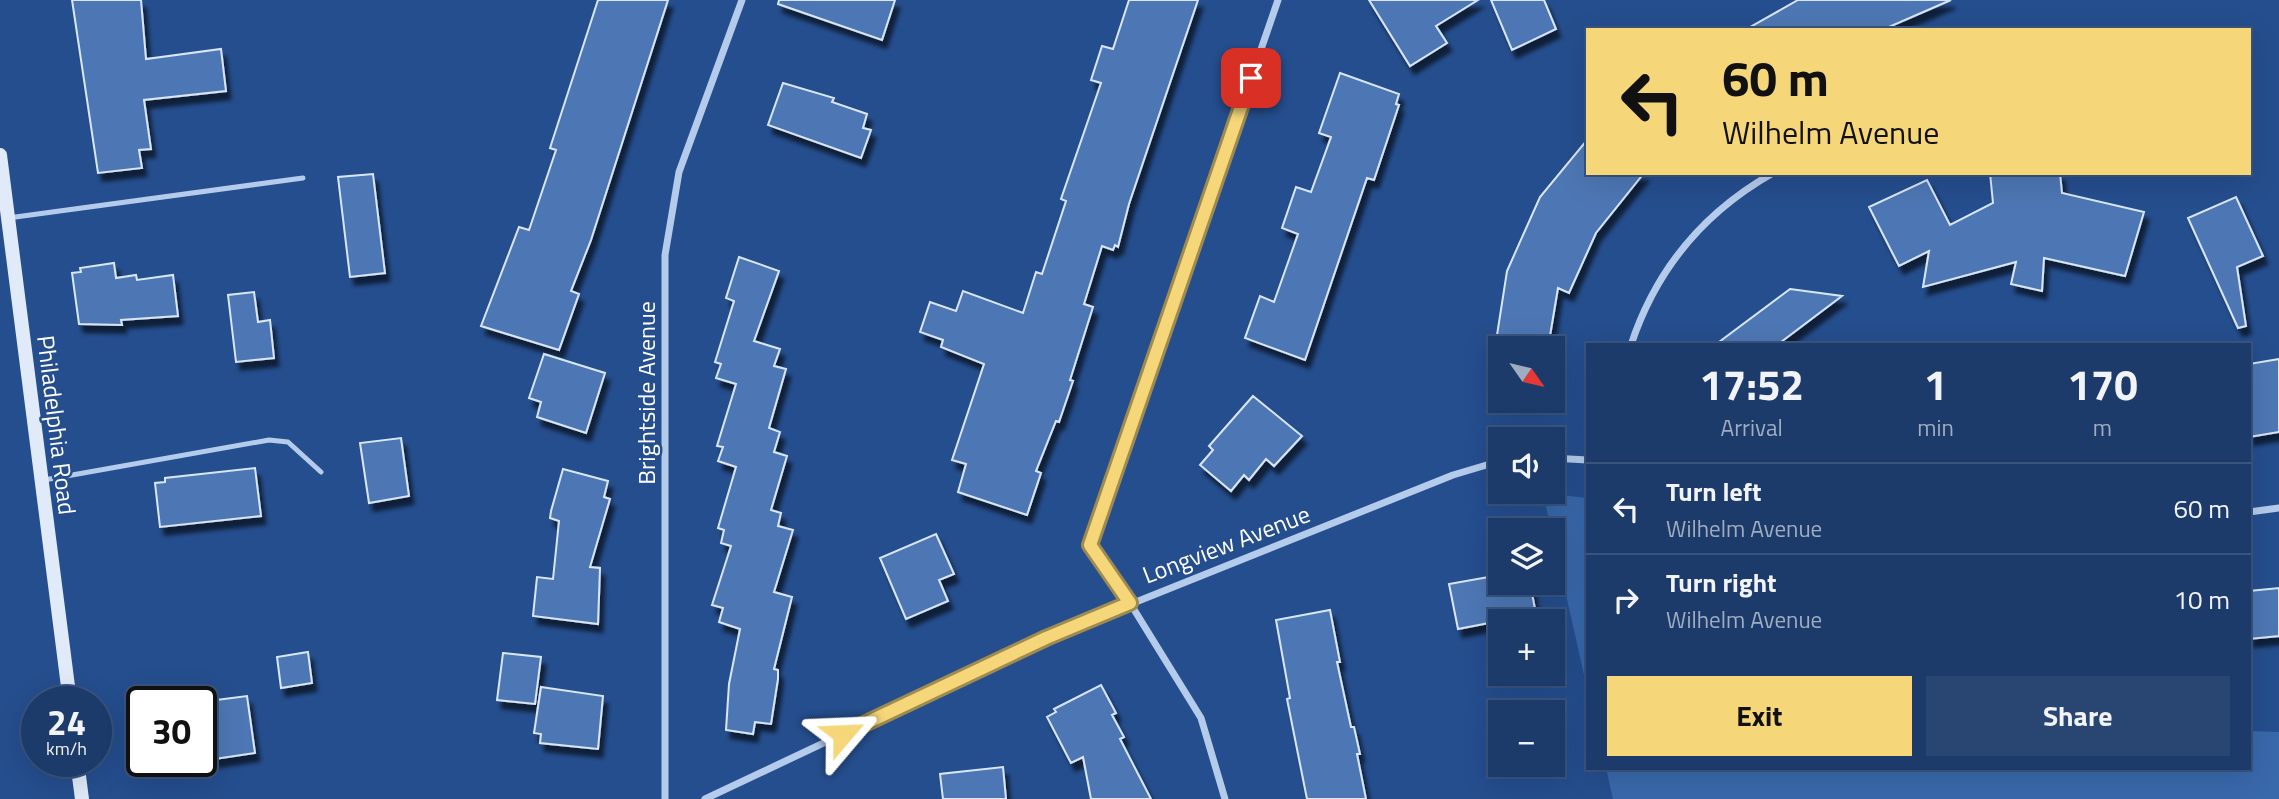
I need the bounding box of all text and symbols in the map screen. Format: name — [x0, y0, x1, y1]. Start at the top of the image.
text: 60 m — [1722, 40, 1829, 115]
pin — [1221, 48, 1281, 108]
icon: left — [1607, 56, 1698, 147]
icon: arrive — [1232, 59, 1270, 97]
text: Wilhelm Avenue — [1722, 108, 1939, 156]
street label: Brightside Avenue — [628, 301, 664, 485]
street label: Philadelphia Road — [28, 333, 86, 517]
north arrow — [1488, 336, 1564, 413]
map controls — [1488, 336, 1565, 777]
text: 17:52 — [1699, 352, 1804, 416]
text: 1 — [1924, 352, 1947, 416]
text: 170 — [2067, 352, 2138, 416]
text: Arrival — [1720, 410, 1783, 445]
text: min — [1917, 410, 1954, 445]
text: m — [2093, 410, 2112, 445]
button: sound — [1488, 427, 1565, 504]
text: Turn left — [1666, 472, 1761, 511]
text: 60 m — [2173, 489, 2230, 528]
icon: left — [1607, 490, 1645, 528]
street label: Longview Avenue — [1137, 496, 1315, 592]
text: Wilhelm Avenue — [1666, 511, 1822, 546]
button: layers — [1488, 518, 1565, 595]
text: Turn right — [1666, 563, 1777, 602]
text: 10 m — [2173, 580, 2230, 619]
icon: right — [1607, 581, 1645, 619]
text: Wilhelm Avenue — [1666, 602, 1822, 637]
button: + — [1488, 609, 1565, 686]
button: Exit — [1607, 676, 1912, 756]
button: Share — [1926, 676, 2230, 756]
speed limit sign: 30 — [126, 686, 217, 777]
text: 24 — [47, 695, 86, 749]
position arrow — [806, 697, 880, 771]
button: − — [1488, 700, 1565, 777]
text: km/h — [46, 735, 87, 762]

